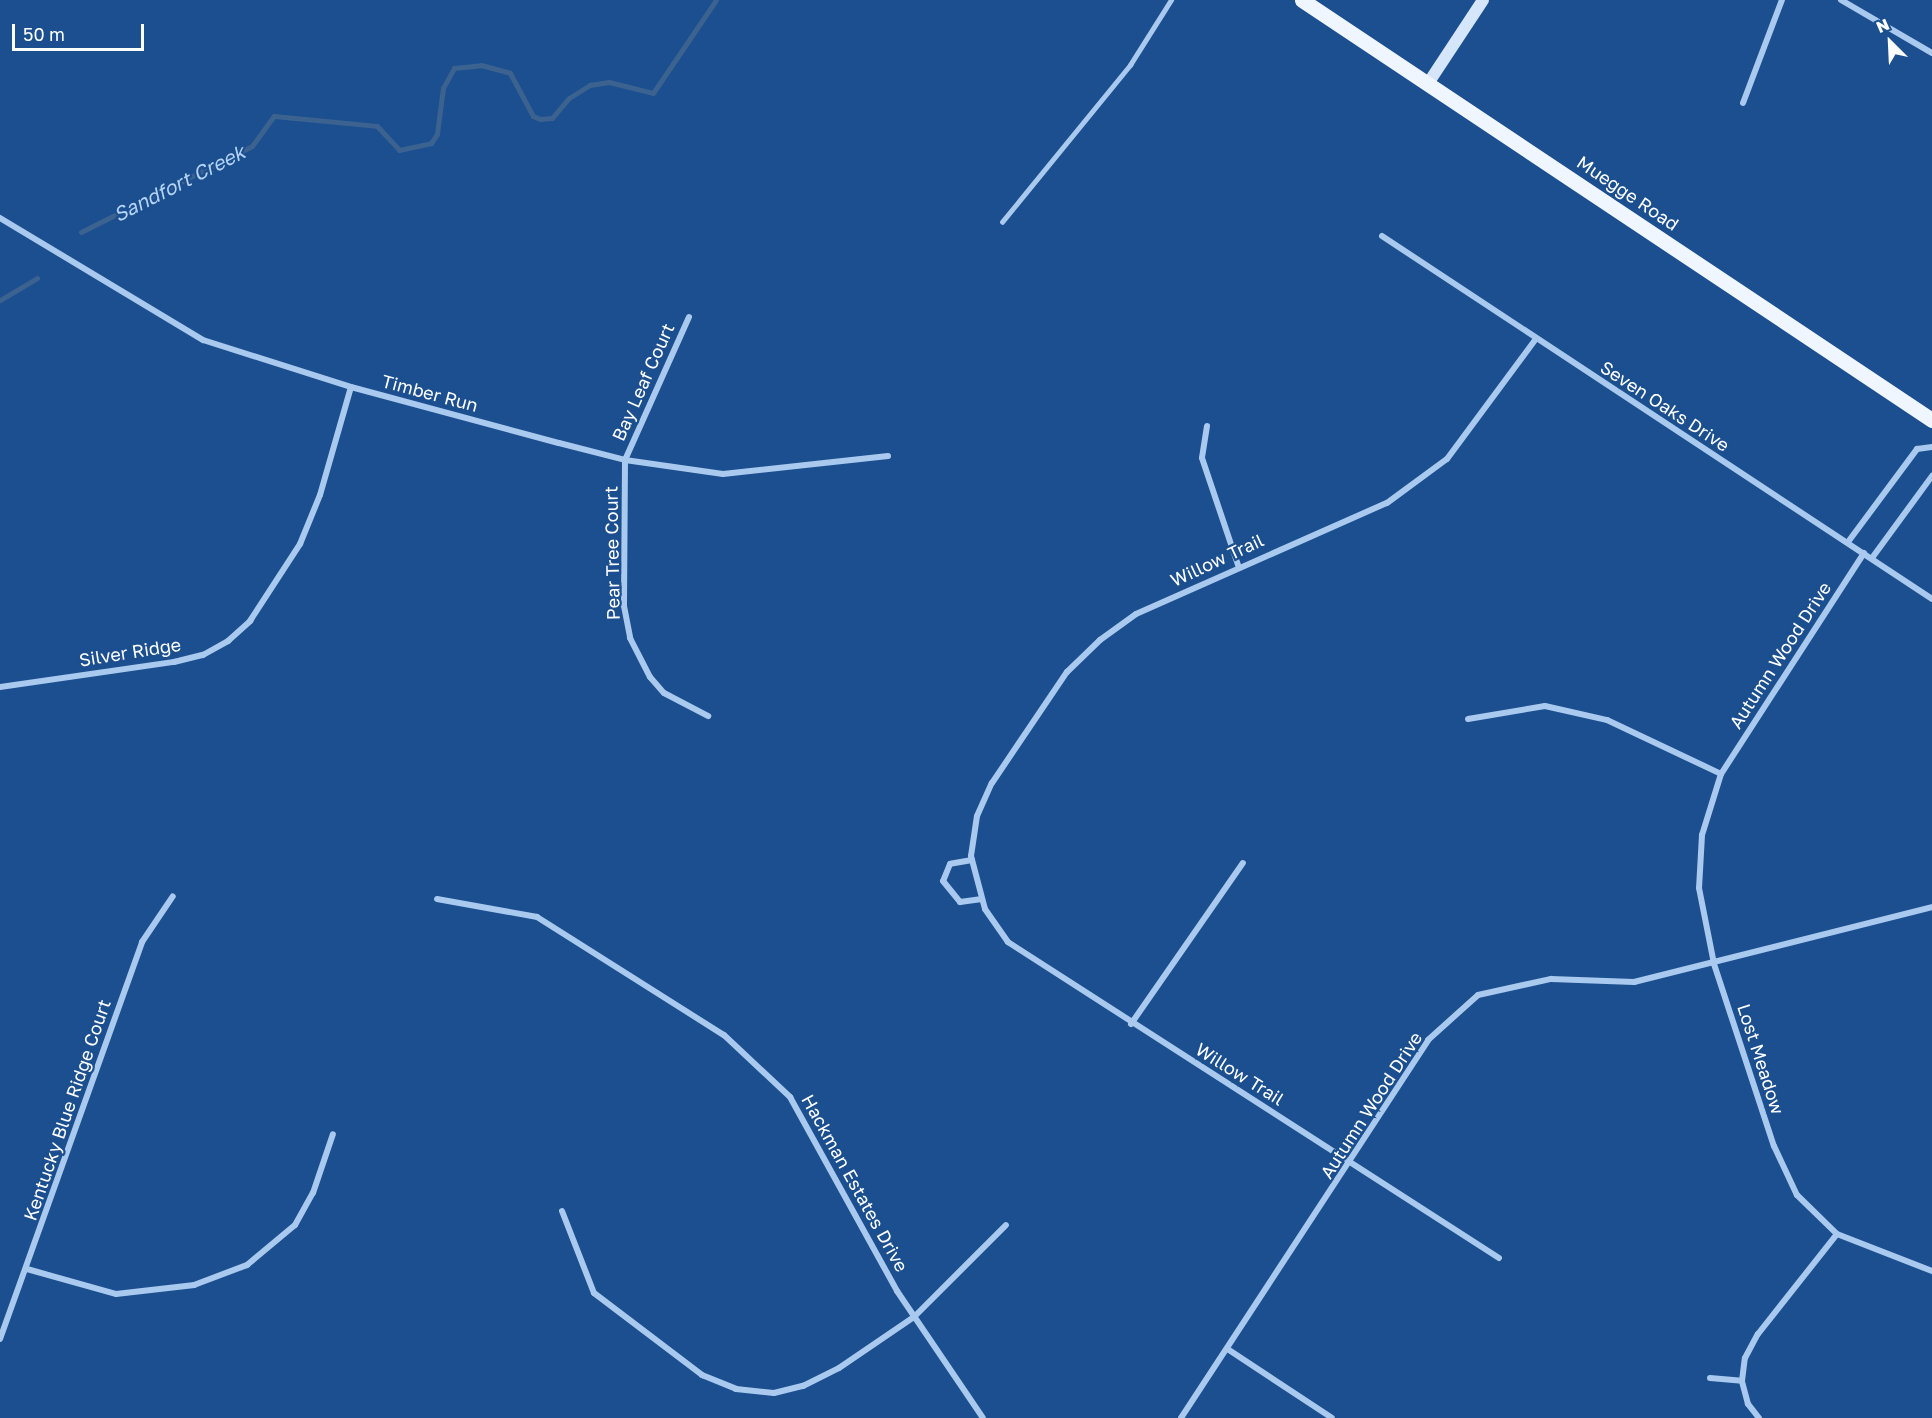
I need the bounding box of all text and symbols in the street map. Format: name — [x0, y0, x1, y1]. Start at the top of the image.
scale bar — [15, 12, 147, 50]
north arrow — [1860, 12, 1920, 72]
text: N — [1873, 14, 1892, 37]
text: 50 m — [23, 23, 65, 45]
water label: Sandfort Creek — [109, 139, 249, 227]
street label: Muegge Road — [1573, 151, 1683, 235]
street label: Bay Leaf Court — [607, 320, 679, 444]
street label: Seven Oaks Drive — [1596, 356, 1734, 456]
street label: Timber Run — [379, 370, 481, 416]
street label: Pear Tree Court — [600, 486, 624, 620]
street label: Willow Trail — [1167, 529, 1267, 591]
street label: Autumn Wood Drive — [1725, 578, 1835, 732]
street label: Silver Ridge — [77, 633, 183, 671]
street label: Kentucky Blue Ridge Court — [19, 997, 115, 1223]
street label: Lost Meadow — [1733, 1001, 1789, 1117]
street label: Autumn Wood Drive — [1316, 1028, 1426, 1182]
street label: Willow Trail — [1192, 1038, 1288, 1110]
street label: Hackman Estates Drive — [797, 1091, 913, 1275]

